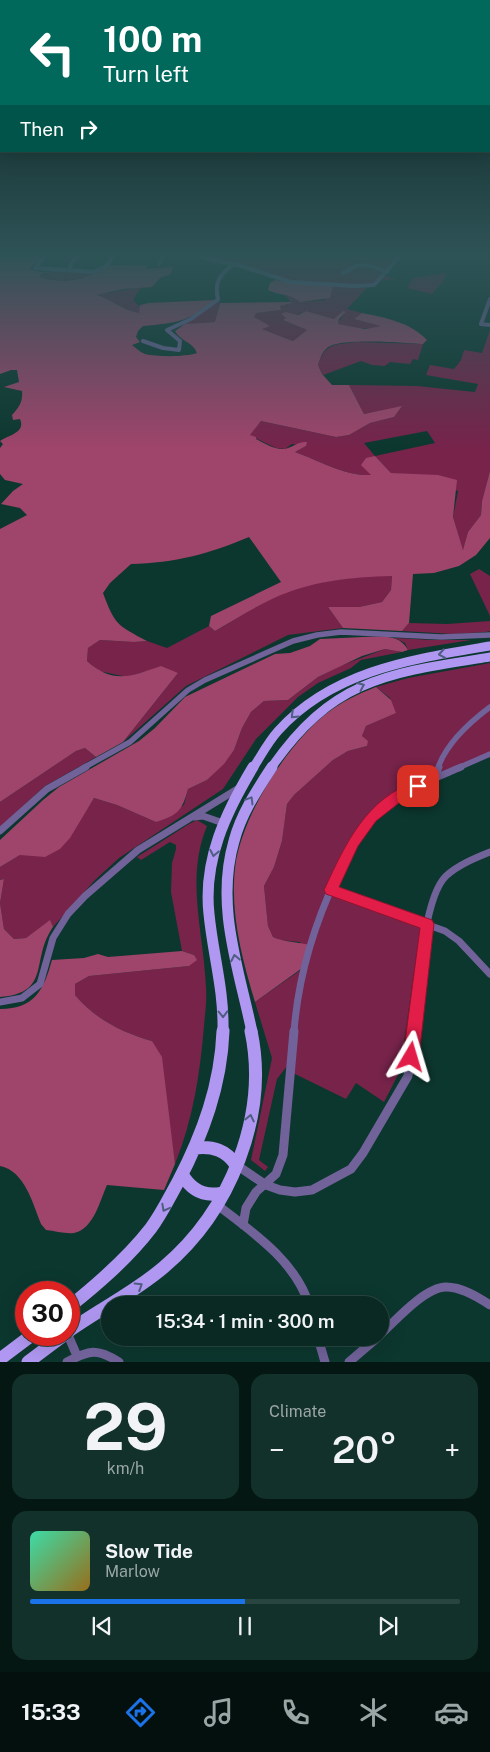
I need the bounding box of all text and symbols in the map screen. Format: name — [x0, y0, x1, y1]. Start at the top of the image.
text: 100 m — [103, 19, 202, 60]
icon: left — [20, 20, 85, 85]
text: Turn left — [103, 61, 189, 87]
icon: right — [74, 115, 102, 143]
text: Then — [20, 118, 64, 140]
one-way arrow — [438, 649, 446, 659]
one-way arrow — [356, 682, 365, 693]
one-way arrow — [291, 709, 300, 718]
pin — [397, 765, 439, 807]
icon: arrive — [404, 772, 432, 800]
one-way arrow — [244, 797, 254, 806]
one-way arrow — [209, 849, 220, 858]
one-way arrow — [231, 954, 241, 963]
one-way arrow — [218, 1011, 228, 1019]
position arrow — [384, 1030, 436, 1082]
one-way arrow — [244, 1114, 255, 1123]
one-way arrow — [161, 1202, 171, 1211]
speed limit sign: 30 — [15, 1281, 80, 1346]
one-way arrow — [134, 1282, 143, 1292]
text: 15:34 · 1 min · 300 m — [155, 1310, 335, 1332]
text: 29 — [83, 1388, 168, 1465]
text: Climate — [269, 1402, 326, 1421]
text: 20° — [332, 1427, 397, 1472]
text: − — [269, 1433, 285, 1466]
text: + — [444, 1433, 460, 1466]
text: km/h — [107, 1459, 144, 1478]
text: Slow Tide — [105, 1540, 193, 1562]
text: Marlow — [105, 1562, 160, 1581]
icon: previous — [88, 1612, 116, 1640]
icon: pause — [231, 1612, 259, 1640]
icon: next — [374, 1612, 402, 1640]
icon: directions — [123, 1695, 158, 1730]
icon: music — [201, 1695, 236, 1730]
icon: phone — [278, 1695, 313, 1730]
icon: climate — [356, 1695, 391, 1730]
icon: car — [434, 1695, 469, 1730]
text: 15:33 — [21, 1699, 81, 1725]

